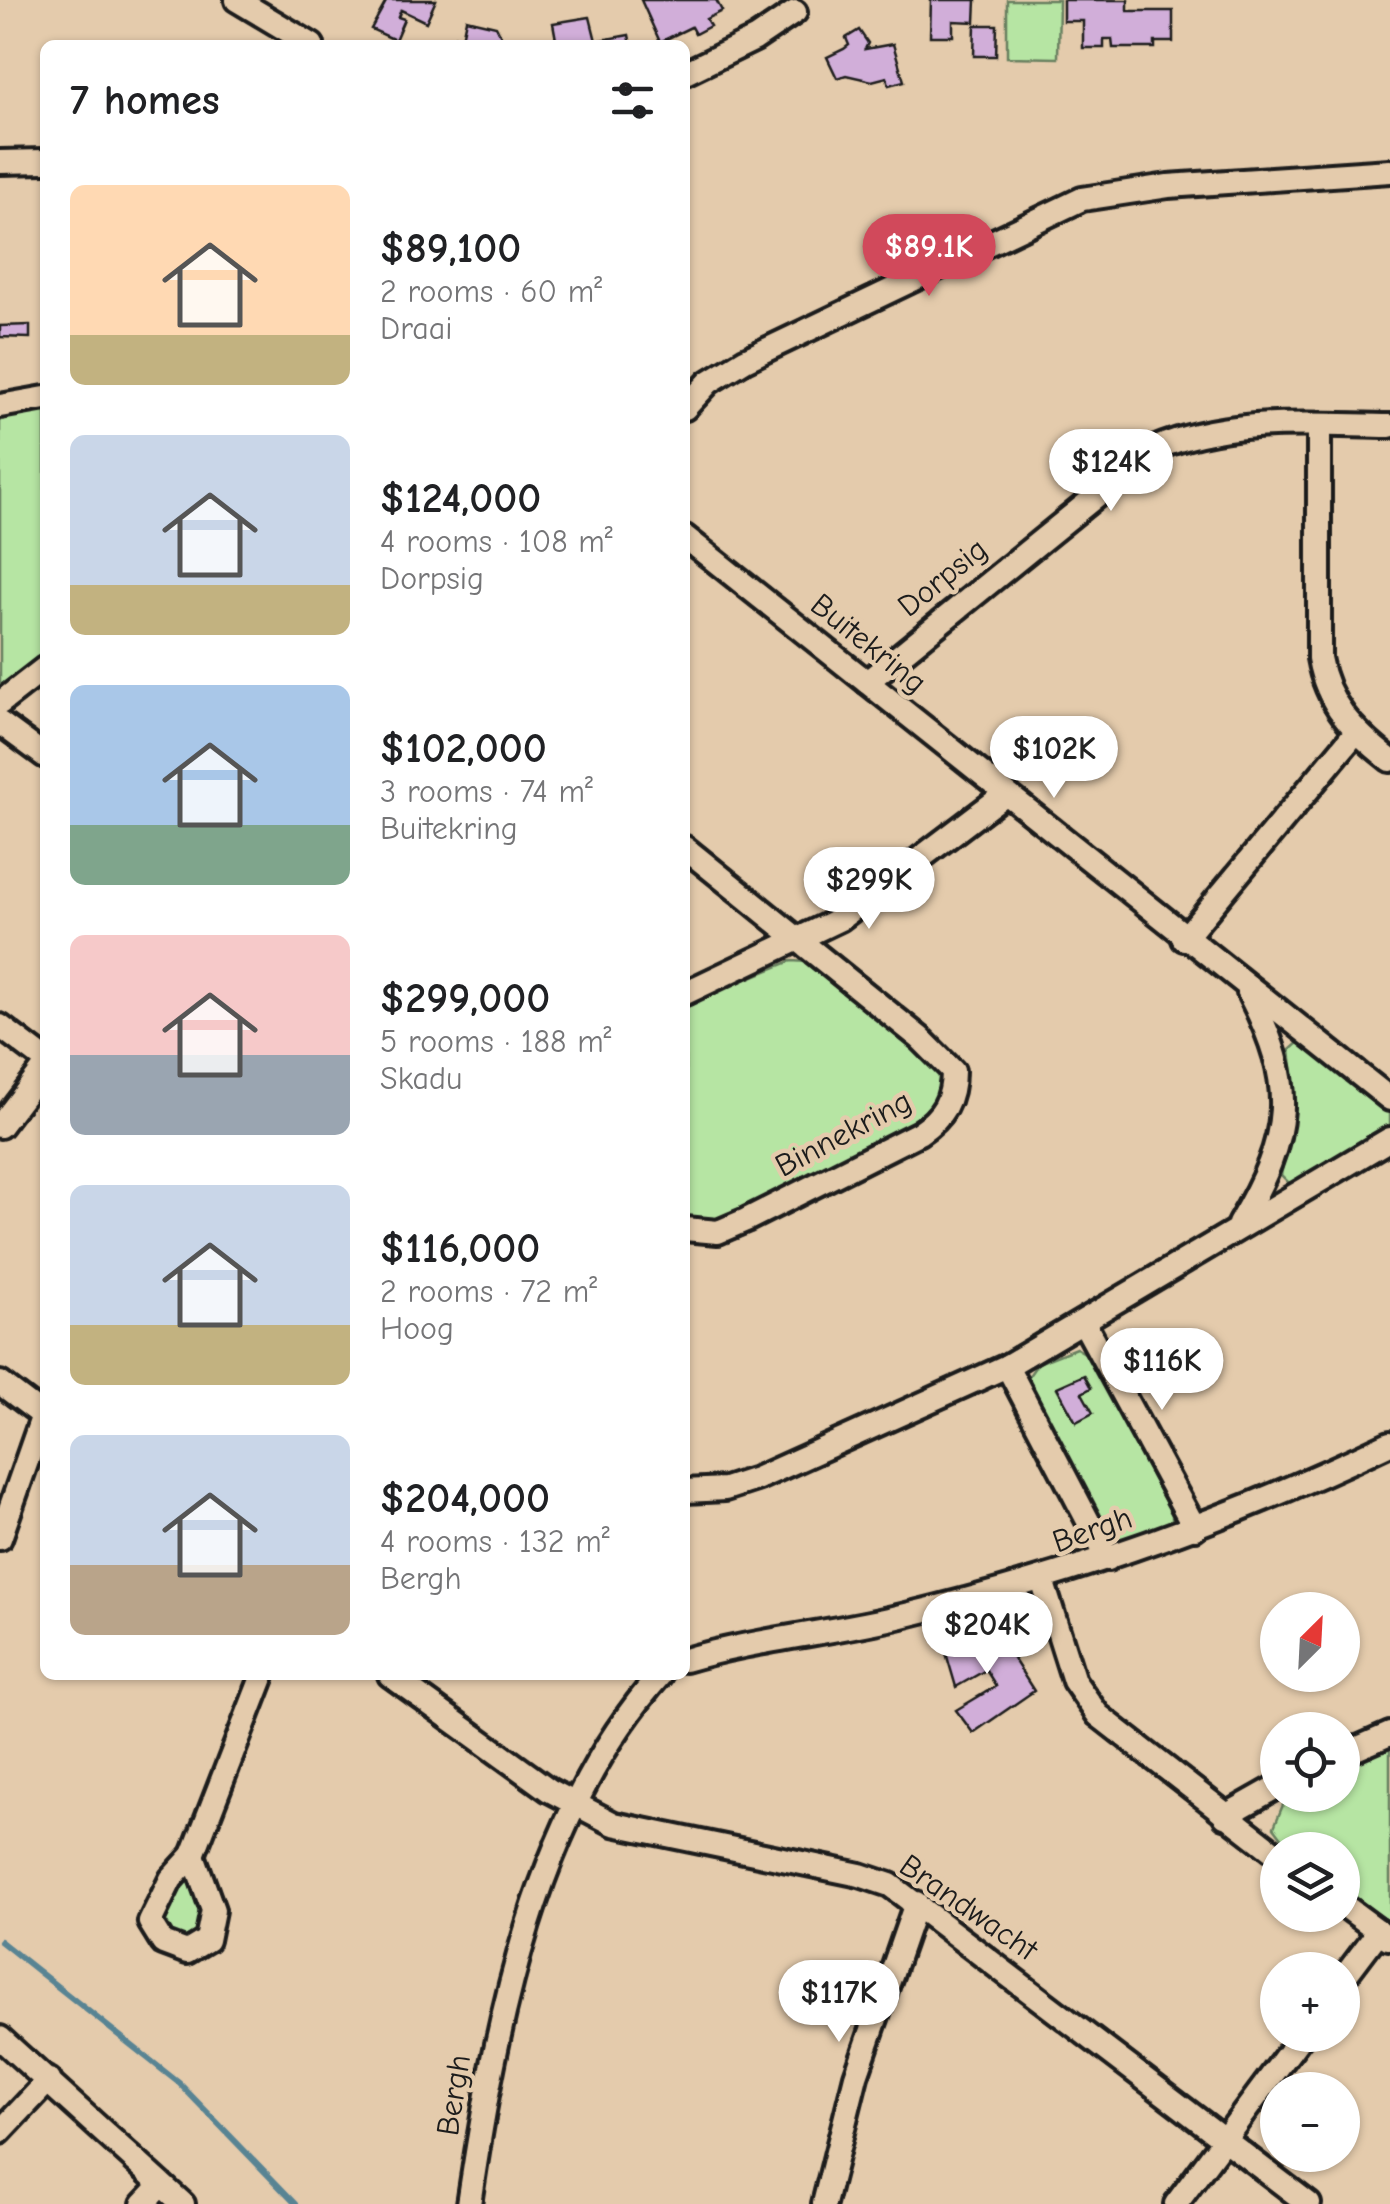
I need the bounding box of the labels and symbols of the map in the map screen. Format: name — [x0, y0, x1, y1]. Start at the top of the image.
pin: $89.1K — [848, 214, 1010, 299]
pin: $124K — [1041, 429, 1181, 514]
street label: Dorpsig — [890, 530, 994, 625]
street label: Buitekring — [803, 586, 934, 701]
pin: $102K — [984, 716, 1124, 801]
pin: $299K — [799, 847, 939, 932]
street label: Binnekring — [769, 1082, 918, 1185]
pin: $116K — [1092, 1328, 1232, 1413]
street label: Bergh — [1047, 1499, 1137, 1560]
pin: $204K — [917, 1592, 1057, 1677]
north arrow — [1260, 1592, 1360, 1692]
street label: Brandwacht — [893, 1846, 1046, 1969]
pin: $117K — [769, 1960, 909, 2045]
street label: Bergh — [429, 2052, 478, 2138]

